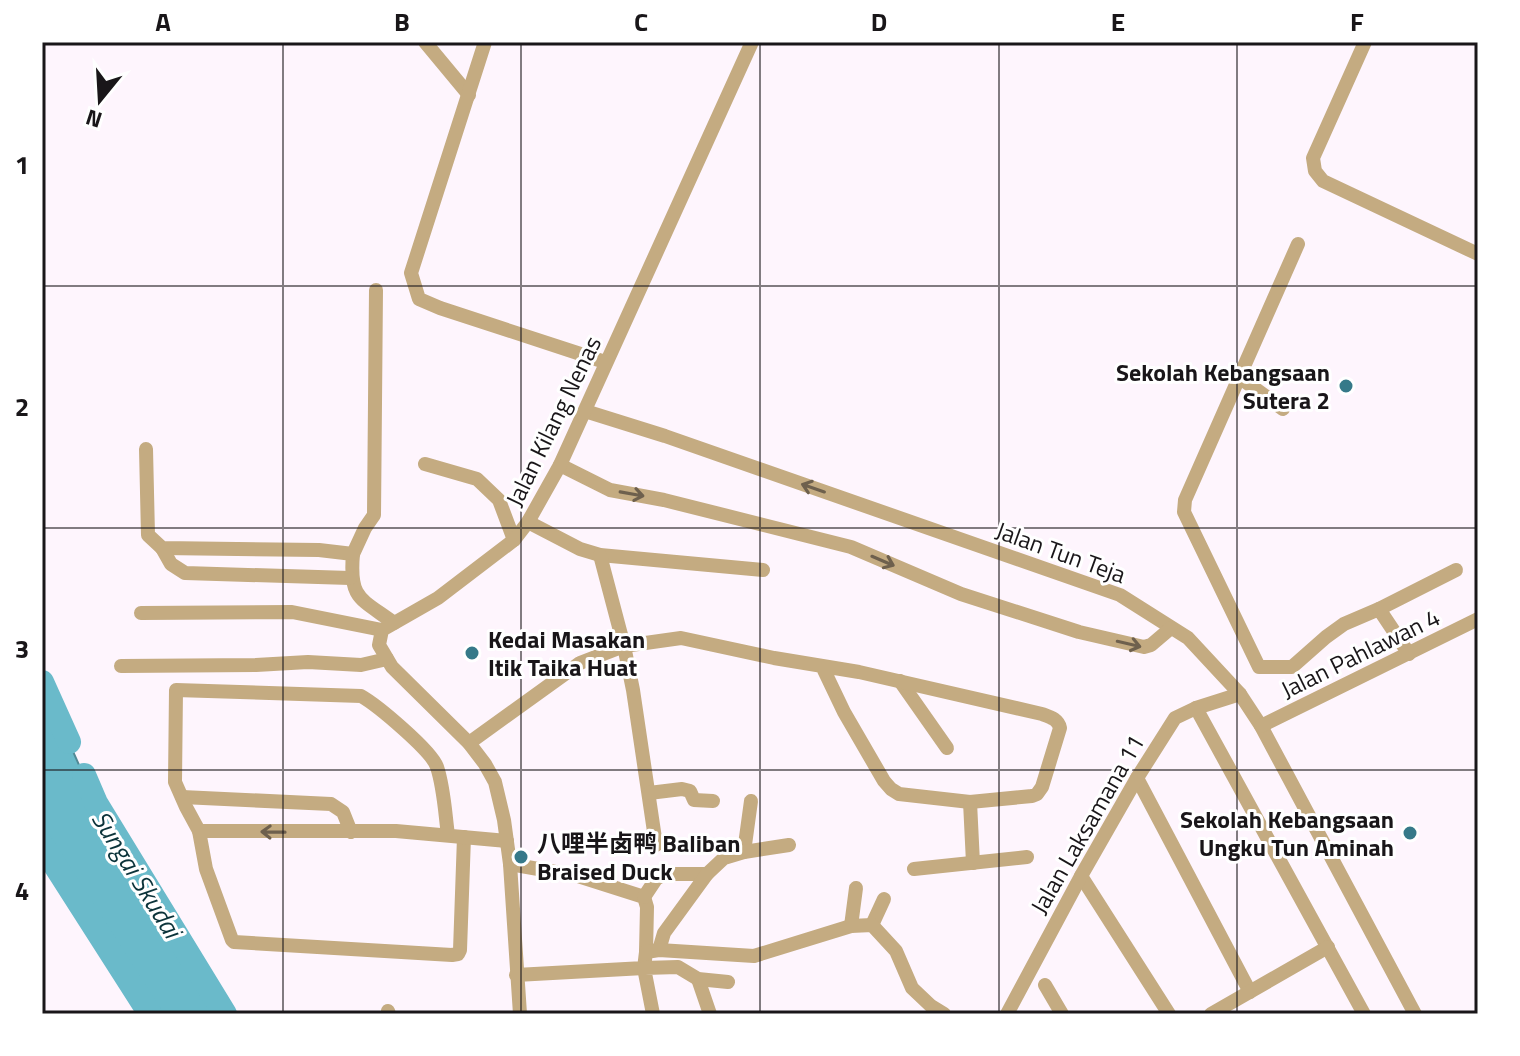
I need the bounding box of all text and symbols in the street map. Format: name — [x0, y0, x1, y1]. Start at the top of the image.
text: A — [155, 2, 171, 41]
text: B — [394, 2, 410, 41]
text: C — [634, 2, 648, 41]
text: D — [871, 2, 887, 41]
text: E — [1111, 2, 1125, 41]
text: F — [1350, 2, 1364, 41]
north arrow — [60, 60, 140, 140]
text: N — [81, 100, 106, 138]
text: 1 — [15, 145, 29, 184]
street label: Jalan Kilang Nenas — [496, 330, 610, 512]
place label: Sekolah Kebangsaan Sutera 2 — [1116, 354, 1330, 418]
marker: Sekolah Kebangsaan Sutera 2 — [1337, 377, 1355, 395]
text: 2 — [15, 387, 29, 426]
one-way arrow — [801, 480, 826, 494]
one-way arrow — [619, 487, 644, 502]
street label: Jalan Tun Teja — [991, 512, 1131, 592]
one-way arrow — [870, 554, 895, 569]
street label: Jalan Pahlawan 4 — [1274, 599, 1446, 707]
place label: Kedai Masakan Itik Taika Huat — [488, 621, 645, 685]
text: 3 — [15, 629, 29, 668]
one-way arrow — [1115, 637, 1141, 652]
marker: Kedai Masakan Itik Taika Huat — [463, 644, 481, 662]
street label: Jalan Laksamana 11 — [1021, 728, 1153, 920]
place label: Sekolah Kebangsaan Ungku Tun Aminah — [1180, 801, 1394, 865]
water label: Sungai Skudai — [82, 803, 193, 948]
one-way arrow — [260, 824, 287, 839]
marker: Sekolah Kebangsaan Ungku Tun Aminah — [1401, 824, 1419, 842]
place label: 八哩半卤鸭 Baliban Braised Duck — [537, 825, 740, 889]
marker: 八哩半卤鸭 Baliban Braised Duck — [512, 848, 530, 866]
text: 4 — [15, 871, 29, 910]

